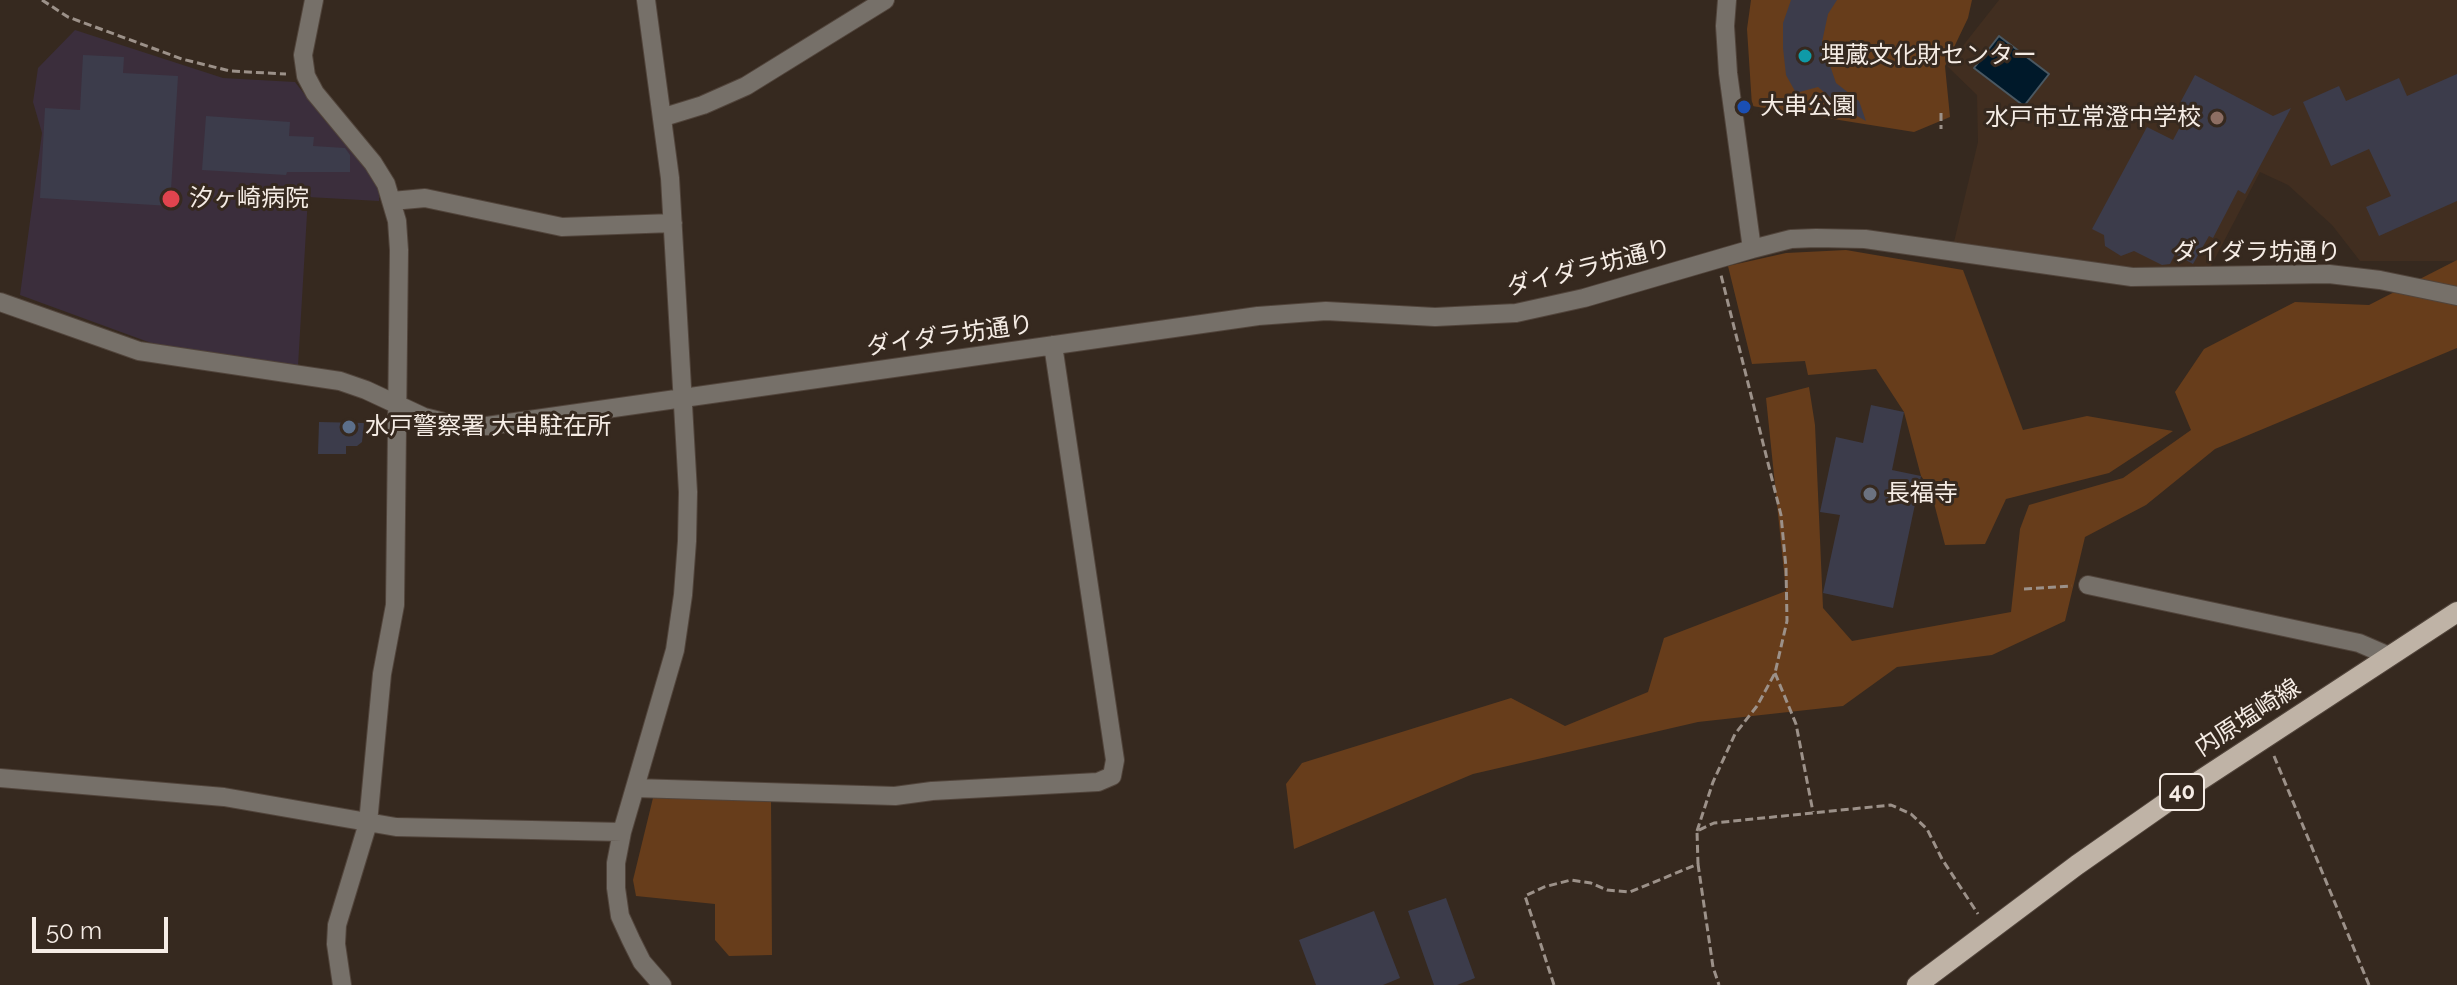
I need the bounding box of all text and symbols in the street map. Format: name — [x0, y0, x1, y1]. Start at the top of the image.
place label: 埋蔵文化財センター — [1821, 42, 2037, 70]
marker: 埋蔵文化財センター — [1796, 47, 1814, 65]
place label: 大串公園 — [1760, 93, 1856, 121]
marker: 大串公園 — [1735, 98, 1753, 116]
place label: 水戸市立常澄中学校 — [1985, 104, 2201, 132]
marker: 水戸市立常澄中学校 — [2208, 109, 2226, 127]
place label: 汐ヶ崎病院 — [189, 185, 309, 213]
marker: 汐ヶ崎病院 — [160, 188, 182, 210]
street label: ダイダラ坊通り — [1504, 234, 1674, 302]
street label: ダイダラ坊通り — [2173, 239, 2341, 267]
street label: ダイダラ坊通り — [865, 310, 1035, 362]
place label: 水戸警察署 大串駐在所 — [365, 413, 611, 441]
marker: 水戸警察署 大串駐在所 — [340, 418, 358, 436]
place label: 長福寺 — [1886, 480, 1958, 508]
marker: 長福寺 — [1861, 485, 1879, 503]
street label: 内原塩崎線 — [2190, 673, 2306, 763]
road number: 40 — [2160, 774, 2204, 810]
scale bar — [36, 901, 172, 951]
text: 50 m — [46, 916, 102, 945]

